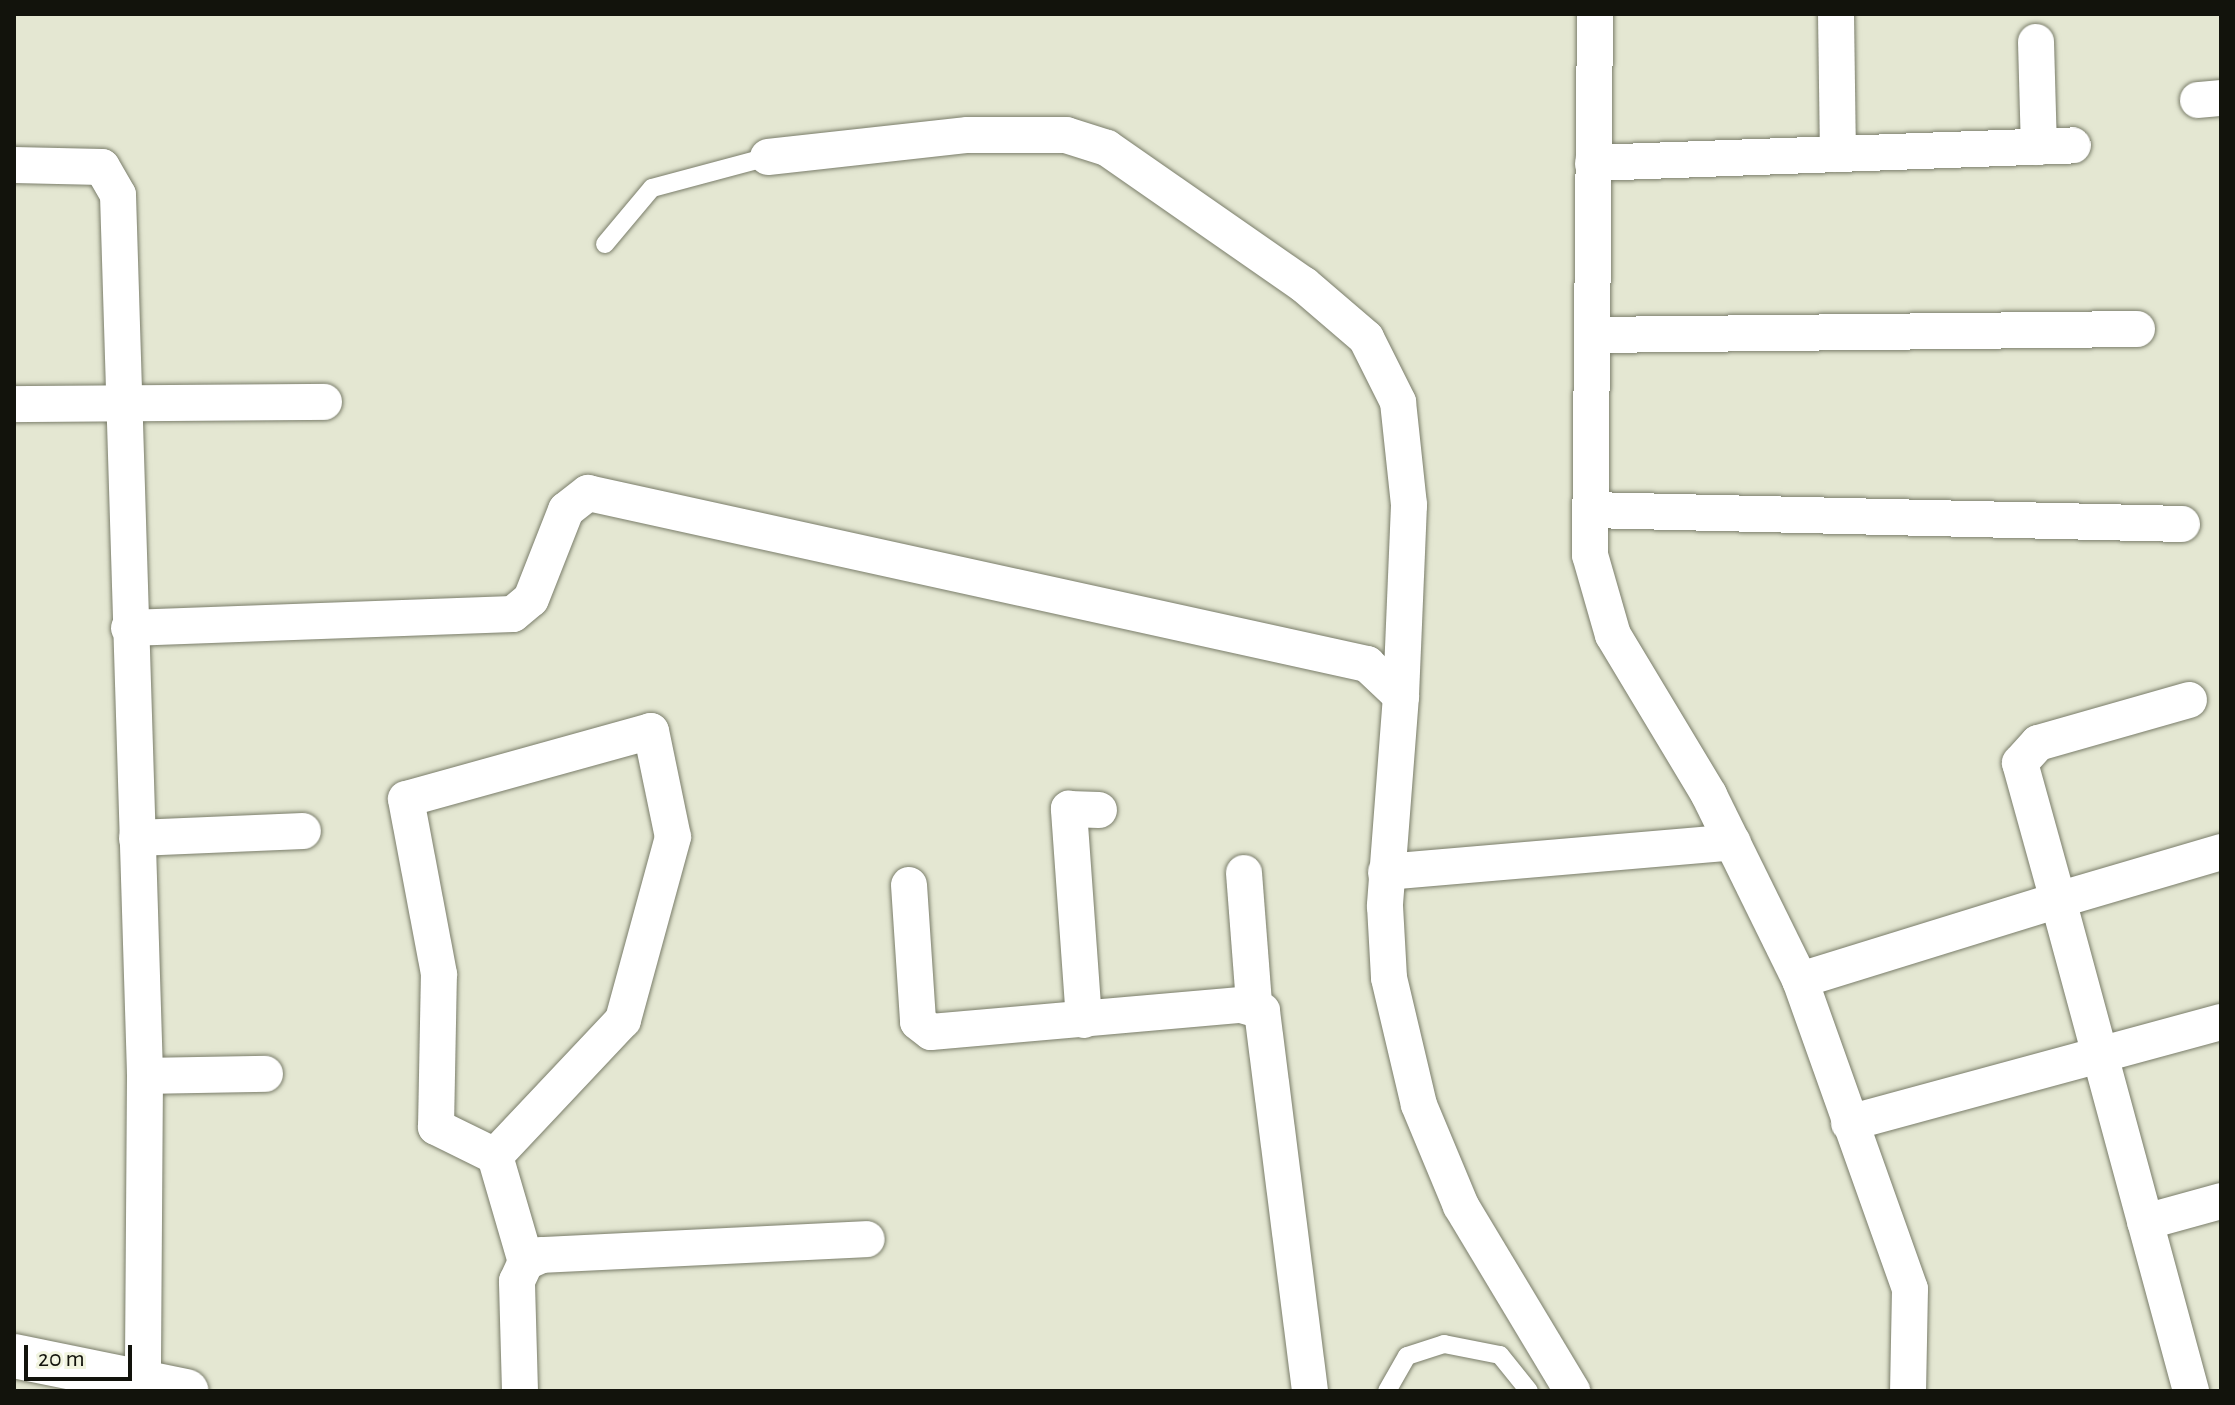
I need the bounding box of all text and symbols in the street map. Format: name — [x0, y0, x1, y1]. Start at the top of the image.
scale bar — [28, 1329, 136, 1379]
text: 20 m — [38, 1347, 85, 1371]

